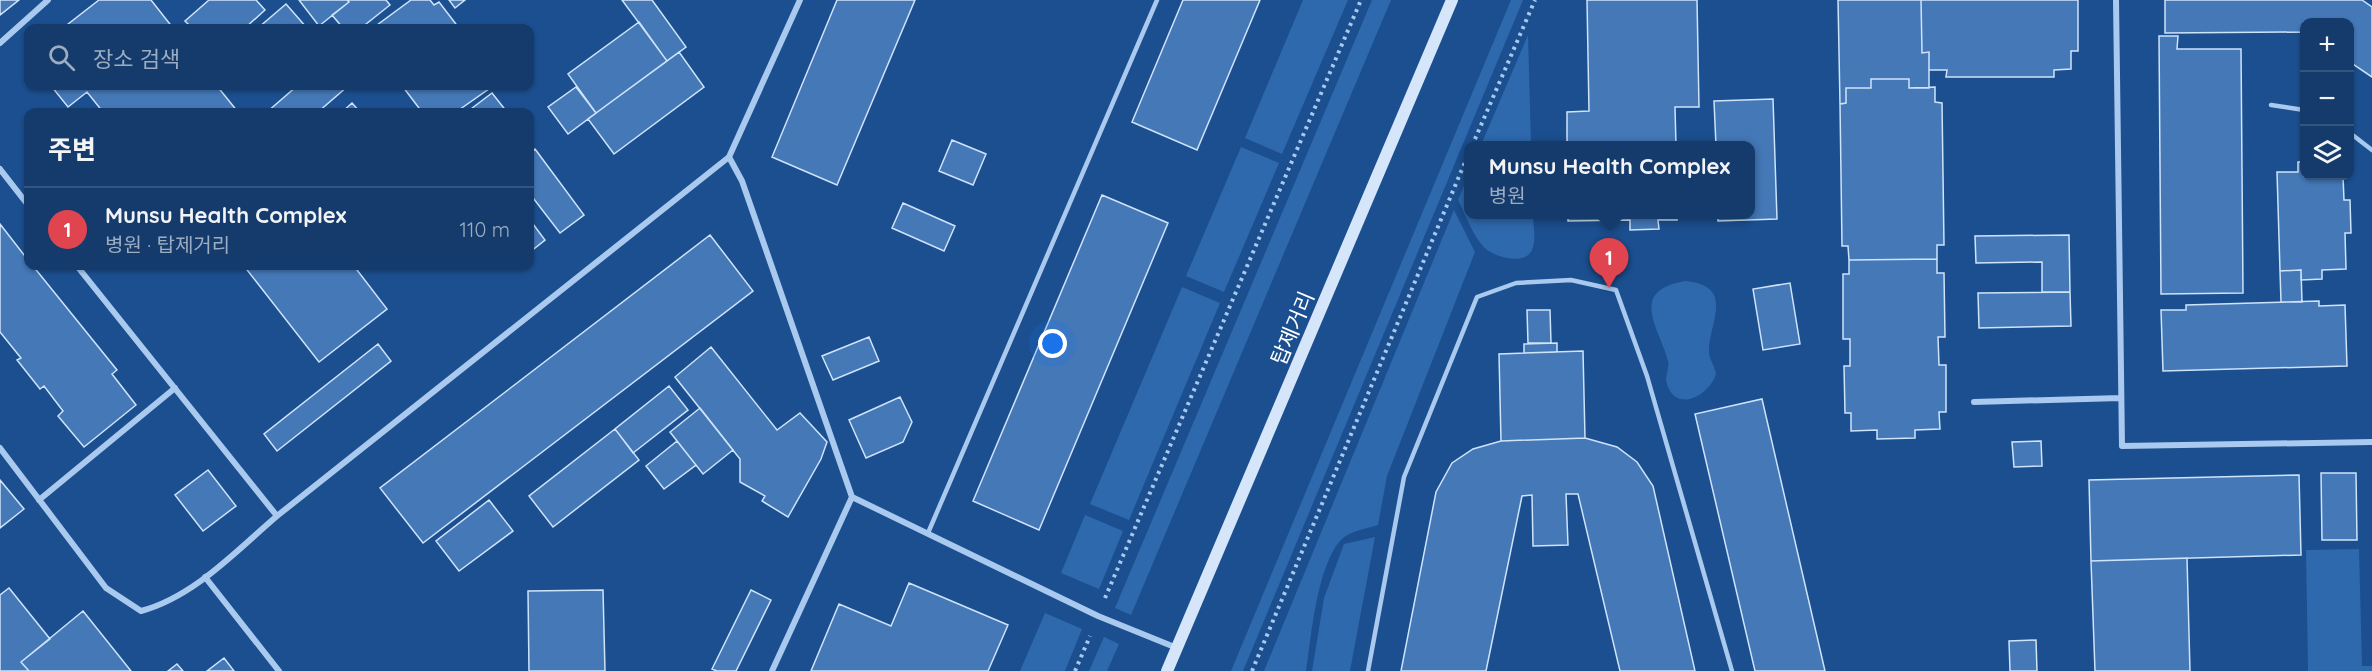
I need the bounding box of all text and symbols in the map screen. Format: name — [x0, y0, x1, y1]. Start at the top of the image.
map controls — [2300, 18, 2354, 180]
button: + — [2300, 18, 2354, 72]
search box — [24, 24, 534, 90]
icon: search — [45, 41, 78, 74]
text: 장소 검색 — [93, 45, 180, 73]
button: − — [2300, 72, 2354, 126]
button: layers — [2300, 126, 2354, 180]
text: 주변 — [48, 133, 96, 166]
popup — [1464, 141, 1755, 219]
text: Munsu Health Complex — [1489, 152, 1730, 180]
text: 병원 — [1489, 183, 1526, 208]
text: Munsu Health Complex — [105, 201, 346, 229]
text: 1 — [64, 217, 71, 242]
text: 110 m — [460, 217, 510, 242]
text: 병원 · 탑제거리 — [105, 232, 230, 257]
pin: 1 — [1590, 238, 1628, 288]
street label: 탑제거리 — [1265, 287, 1319, 369]
your location — [1038, 329, 1067, 358]

